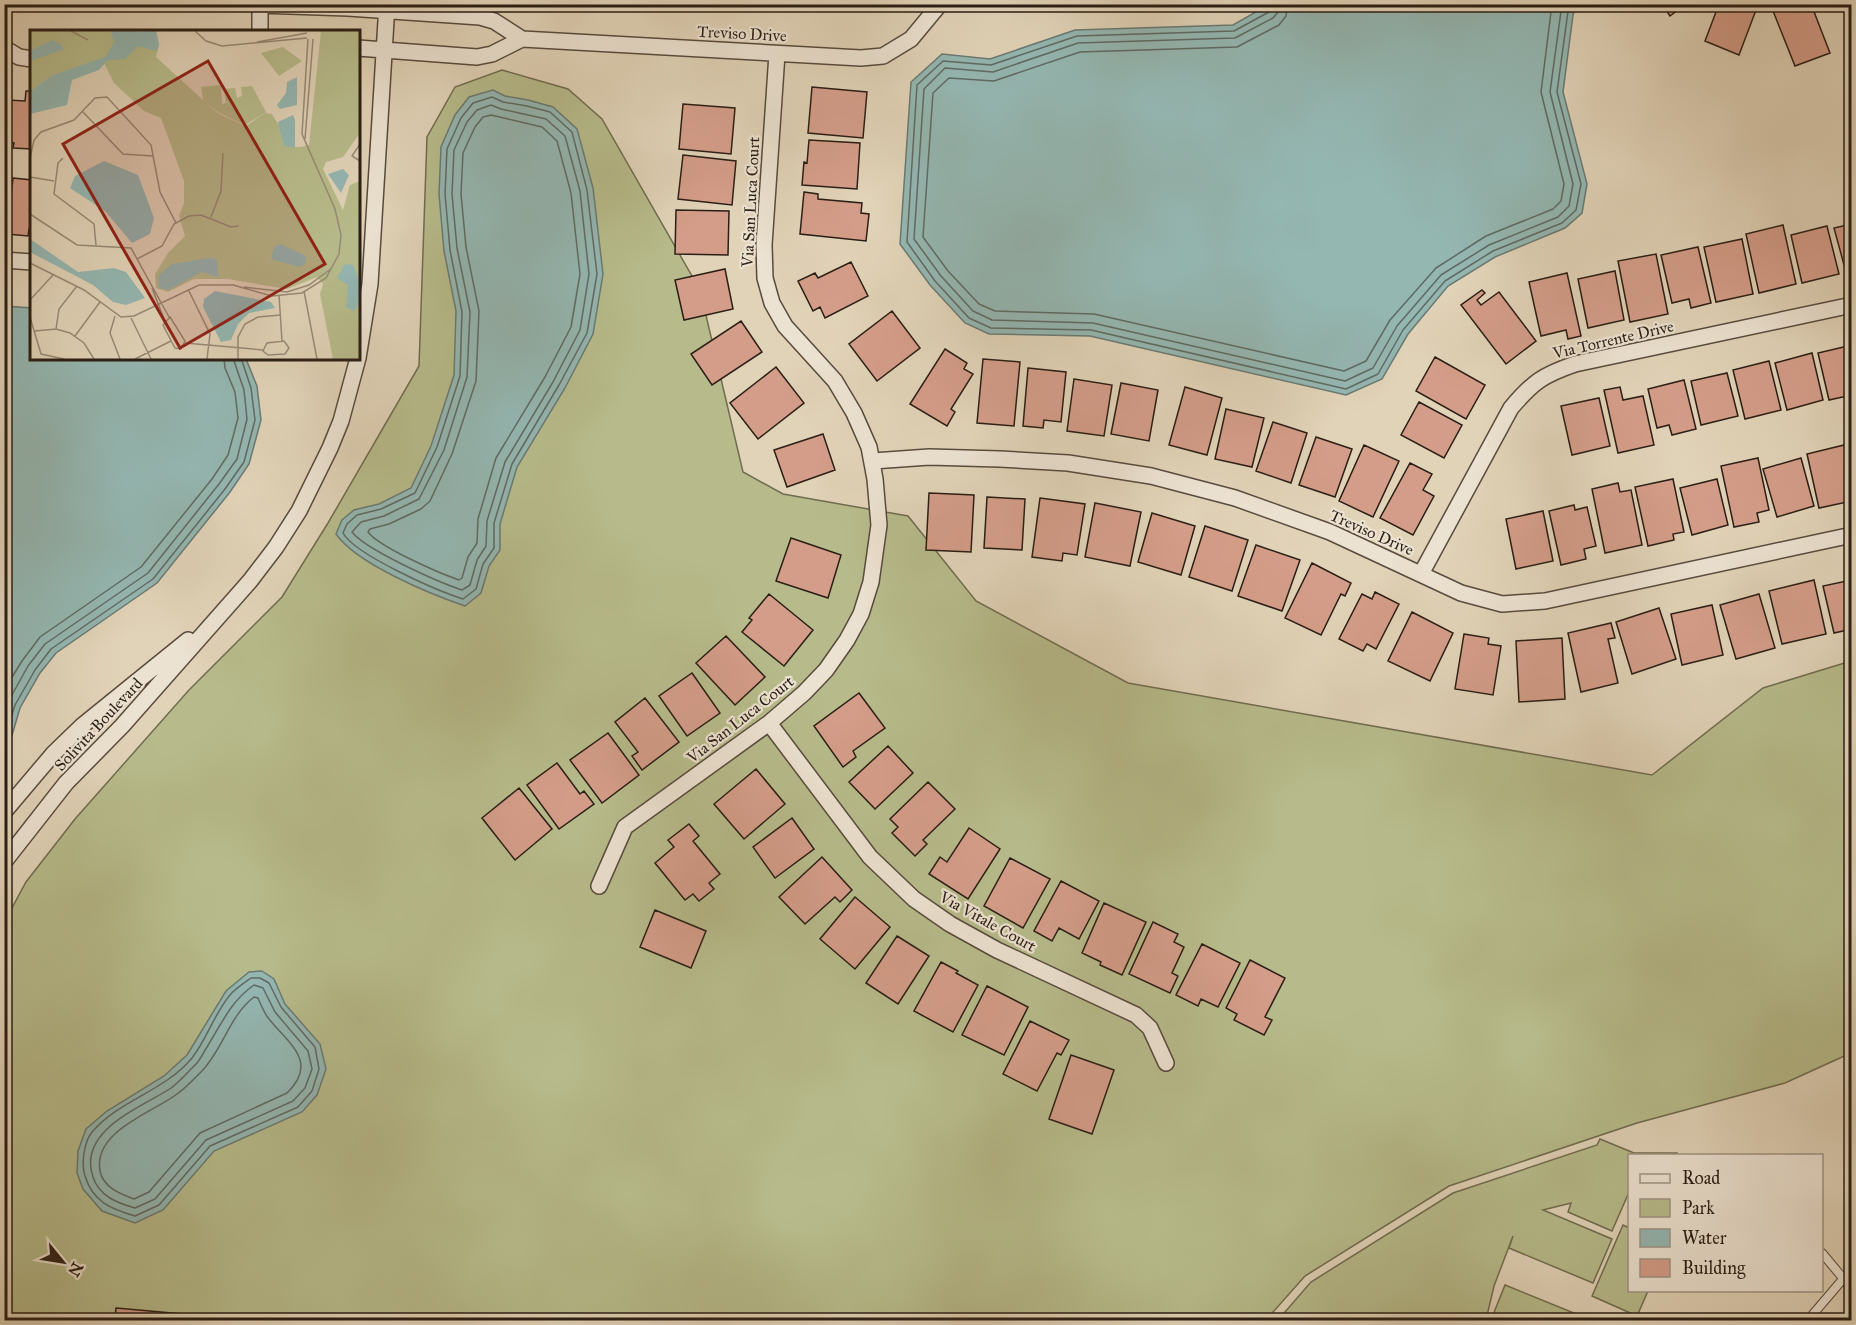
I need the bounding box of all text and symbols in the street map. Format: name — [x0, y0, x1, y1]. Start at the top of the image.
street label: Treviso Drive — [697, 22, 788, 45]
inset map — [30, 30, 360, 360]
street label: Via San Luca Court — [738, 136, 763, 269]
street label: Via Torrente Drive — [1550, 316, 1676, 363]
street label: Treviso Drive — [1327, 506, 1417, 560]
street label: Via San Luca Court — [682, 672, 798, 768]
street label: Solivita Boulevard — [50, 674, 146, 775]
street label: Via Vitale Court — [935, 887, 1040, 956]
legend — [1628, 1154, 1823, 1292]
text: Road — [1682, 1167, 1720, 1189]
text: Park — [1682, 1197, 1715, 1219]
text: Water — [1682, 1227, 1727, 1249]
north arrow — [33, 1232, 93, 1292]
text: Building — [1682, 1257, 1746, 1280]
text: N — [64, 1259, 87, 1280]

